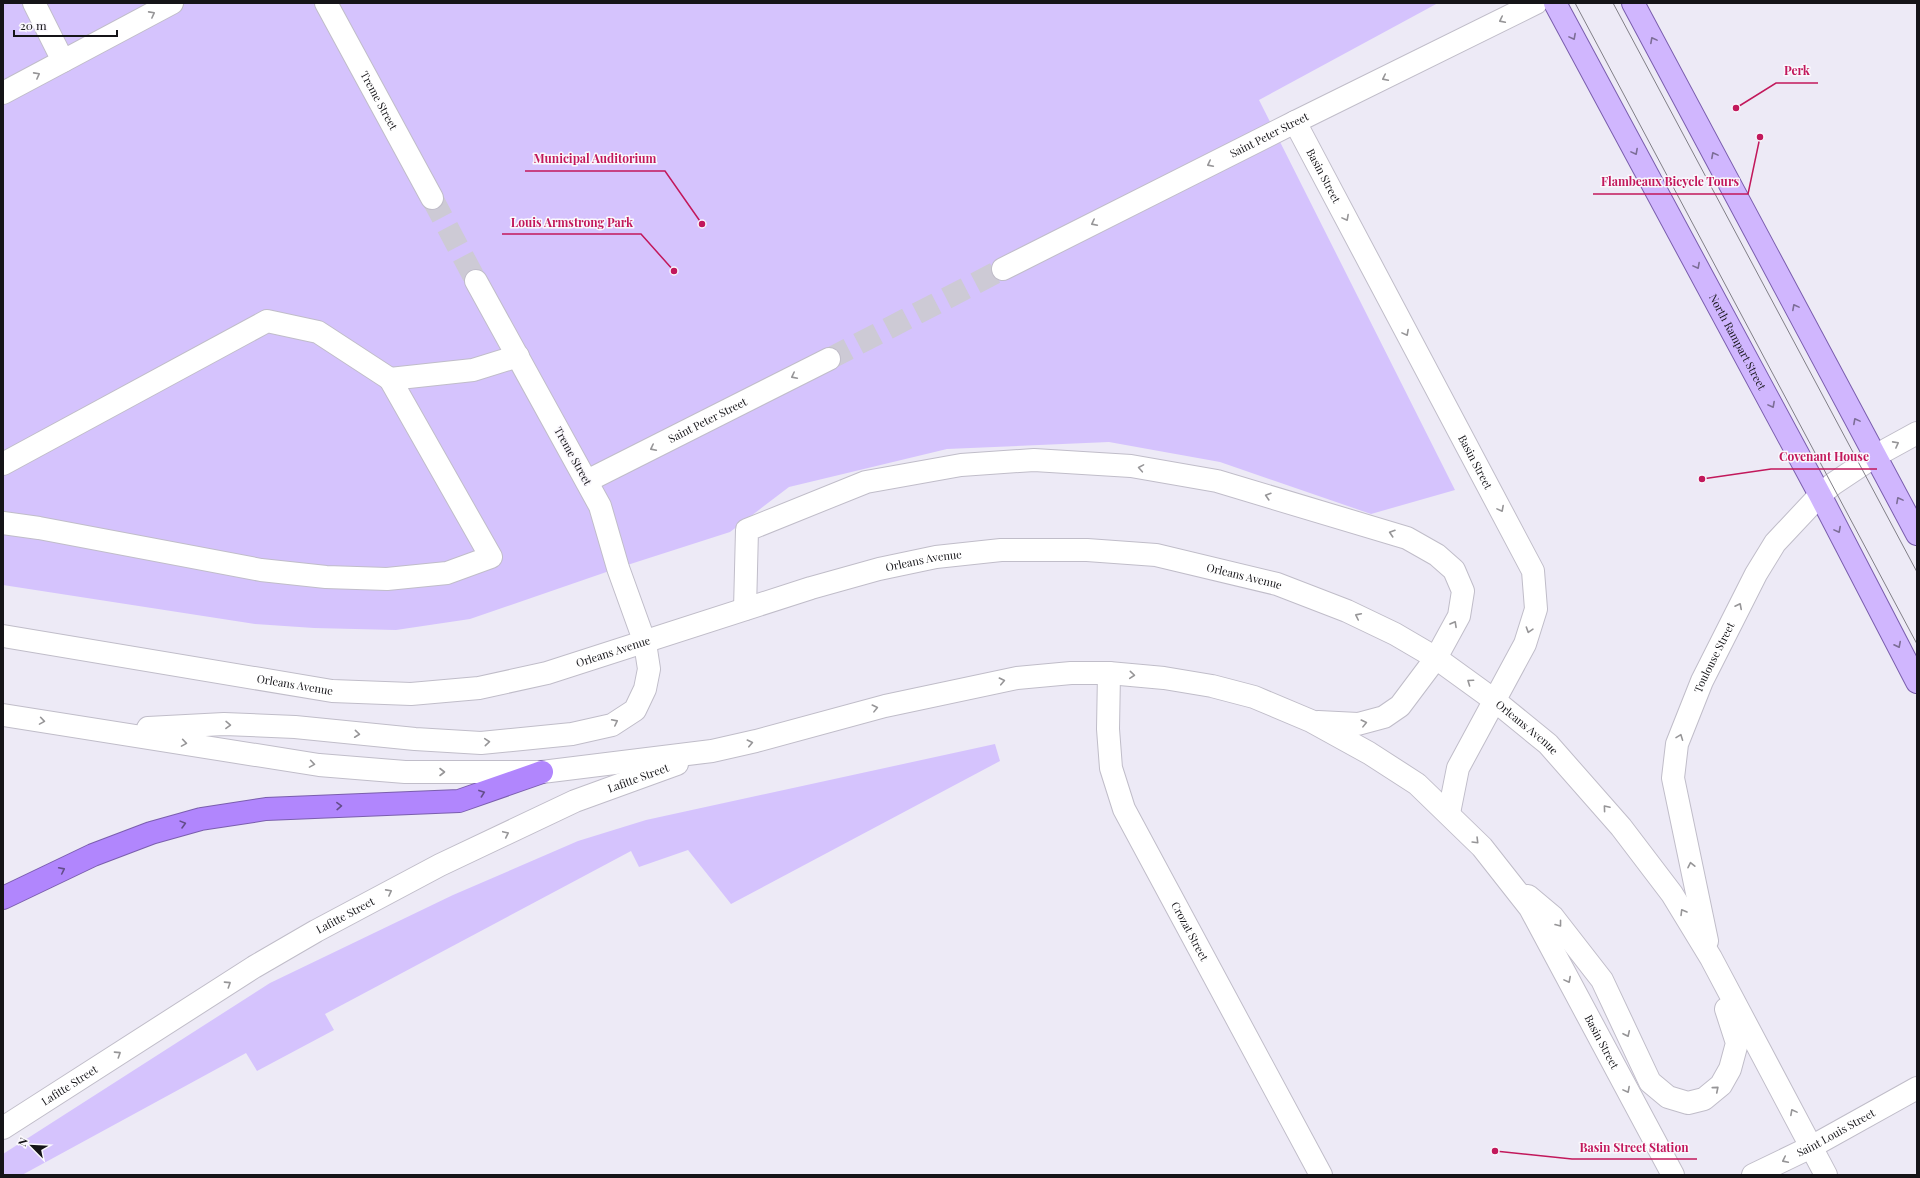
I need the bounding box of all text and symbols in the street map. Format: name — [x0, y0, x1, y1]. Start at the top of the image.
one-way arrow — [148, 11, 155, 18]
scale bar — [14, 12, 117, 38]
one-way arrow — [1498, 15, 1506, 23]
text: 20 m — [20, 17, 47, 33]
one-way arrow — [1569, 33, 1576, 41]
one-way arrow — [1650, 37, 1658, 44]
callout: Perk — [1776, 59, 1818, 83]
text: Perk — [1784, 62, 1811, 78]
street label: Treme Street — [357, 68, 402, 132]
one-way arrow — [33, 72, 41, 80]
one-way arrow — [1382, 73, 1389, 80]
street label: Saint Peter Street — [1227, 109, 1311, 161]
street label: Basin Street — [1303, 146, 1345, 206]
callout: Municipal Auditorium — [525, 147, 665, 171]
one-way arrow — [1630, 148, 1638, 155]
text: Municipal Auditorium — [534, 150, 657, 166]
one-way arrow — [1711, 152, 1719, 159]
one-way arrow — [1207, 160, 1215, 167]
callout: Flambeaux Bicycle Tours — [1593, 170, 1748, 194]
text: Flambeaux Bicycle Tours — [1601, 173, 1739, 189]
callout: Louis Armstrong Park — [502, 210, 641, 234]
text: Louis Armstrong Park — [511, 214, 634, 230]
one-way arrow — [1341, 214, 1348, 221]
one-way arrow — [1091, 218, 1099, 226]
one-way arrow — [1692, 262, 1699, 270]
street label: North Rampart Street — [1706, 291, 1770, 392]
one-way arrow — [1792, 303, 1800, 311]
one-way arrow — [1401, 329, 1409, 336]
one-way arrow — [791, 372, 798, 379]
street label: Saint Peter Street — [665, 394, 749, 446]
one-way arrow — [1767, 401, 1774, 409]
one-way arrow — [1854, 418, 1861, 425]
street label: Treme Street — [551, 424, 596, 488]
street label: Basin Street — [1455, 432, 1496, 492]
one-way arrow — [1892, 442, 1899, 449]
one-way arrow — [650, 443, 657, 451]
callout: Covenant House — [1771, 445, 1877, 469]
text: Covenant House — [1779, 448, 1869, 464]
one-way arrow — [1138, 464, 1144, 472]
one-way arrow — [1264, 492, 1271, 501]
one-way arrow — [1896, 497, 1903, 504]
one-way arrow — [1496, 505, 1503, 513]
one-way arrow — [1833, 525, 1841, 533]
one-way arrow — [1389, 529, 1396, 538]
street label: Orleans Avenue — [884, 546, 963, 574]
street label: Orleans Avenue — [1205, 559, 1285, 592]
one-way arrow — [1734, 603, 1742, 610]
one-way arrow — [1355, 613, 1362, 621]
street label: Toulouse Street — [1690, 619, 1738, 695]
one-way arrow — [1450, 621, 1457, 628]
one-way arrow — [1525, 627, 1534, 634]
street label: Orleans Avenue — [574, 632, 652, 670]
one-way arrow — [1893, 641, 1901, 648]
street label: Orleans Avenue — [256, 671, 335, 698]
one-way arrow — [1129, 671, 1135, 680]
one-way arrow — [999, 678, 1006, 686]
one-way arrow — [1467, 680, 1474, 687]
street label: Orleans Avenue — [1493, 697, 1562, 758]
one-way arrow — [872, 705, 879, 713]
one-way arrow — [38, 716, 45, 725]
one-way arrow — [1360, 719, 1367, 727]
one-way arrow — [610, 720, 618, 727]
one-way arrow — [225, 721, 231, 729]
one-way arrow — [354, 729, 360, 738]
one-way arrow — [1675, 734, 1683, 741]
one-way arrow — [181, 738, 187, 747]
one-way arrow — [484, 738, 490, 747]
one-way arrow — [747, 739, 753, 747]
one-way arrow — [309, 759, 315, 768]
street label: Lafitte Street — [605, 760, 671, 796]
one-way arrow — [439, 768, 445, 776]
one-way arrow — [478, 790, 485, 798]
one-way arrow — [336, 802, 342, 810]
one-way arrow — [1603, 806, 1610, 813]
one-way arrow — [179, 820, 186, 829]
one-way arrow — [501, 831, 509, 839]
one-way arrow — [1471, 836, 1479, 844]
one-way arrow — [1687, 862, 1696, 868]
one-way arrow — [57, 867, 65, 875]
one-way arrow — [385, 889, 392, 897]
street label: Lafitte Street — [313, 893, 377, 937]
street label: Crozat Street — [1168, 899, 1212, 963]
one-way arrow — [1680, 909, 1688, 916]
one-way arrow — [1554, 920, 1561, 927]
one-way arrow — [1564, 975, 1571, 983]
one-way arrow — [223, 981, 230, 988]
street label: Basin Street — [1581, 1012, 1623, 1071]
one-way arrow — [1622, 1029, 1630, 1037]
one-way arrow — [114, 1051, 121, 1059]
street label: Lafitte Street — [38, 1061, 100, 1109]
one-way arrow — [1623, 1086, 1630, 1093]
one-way arrow — [1711, 1086, 1719, 1093]
street label: Saint Louis Street — [1794, 1105, 1878, 1160]
one-way arrow — [1790, 1109, 1798, 1117]
north arrow — [12, 1126, 52, 1166]
text: N — [14, 1135, 31, 1148]
callout: Basin Street Station — [1572, 1135, 1697, 1159]
text: Basin Street Station — [1579, 1139, 1689, 1155]
one-way arrow — [1782, 1155, 1789, 1163]

